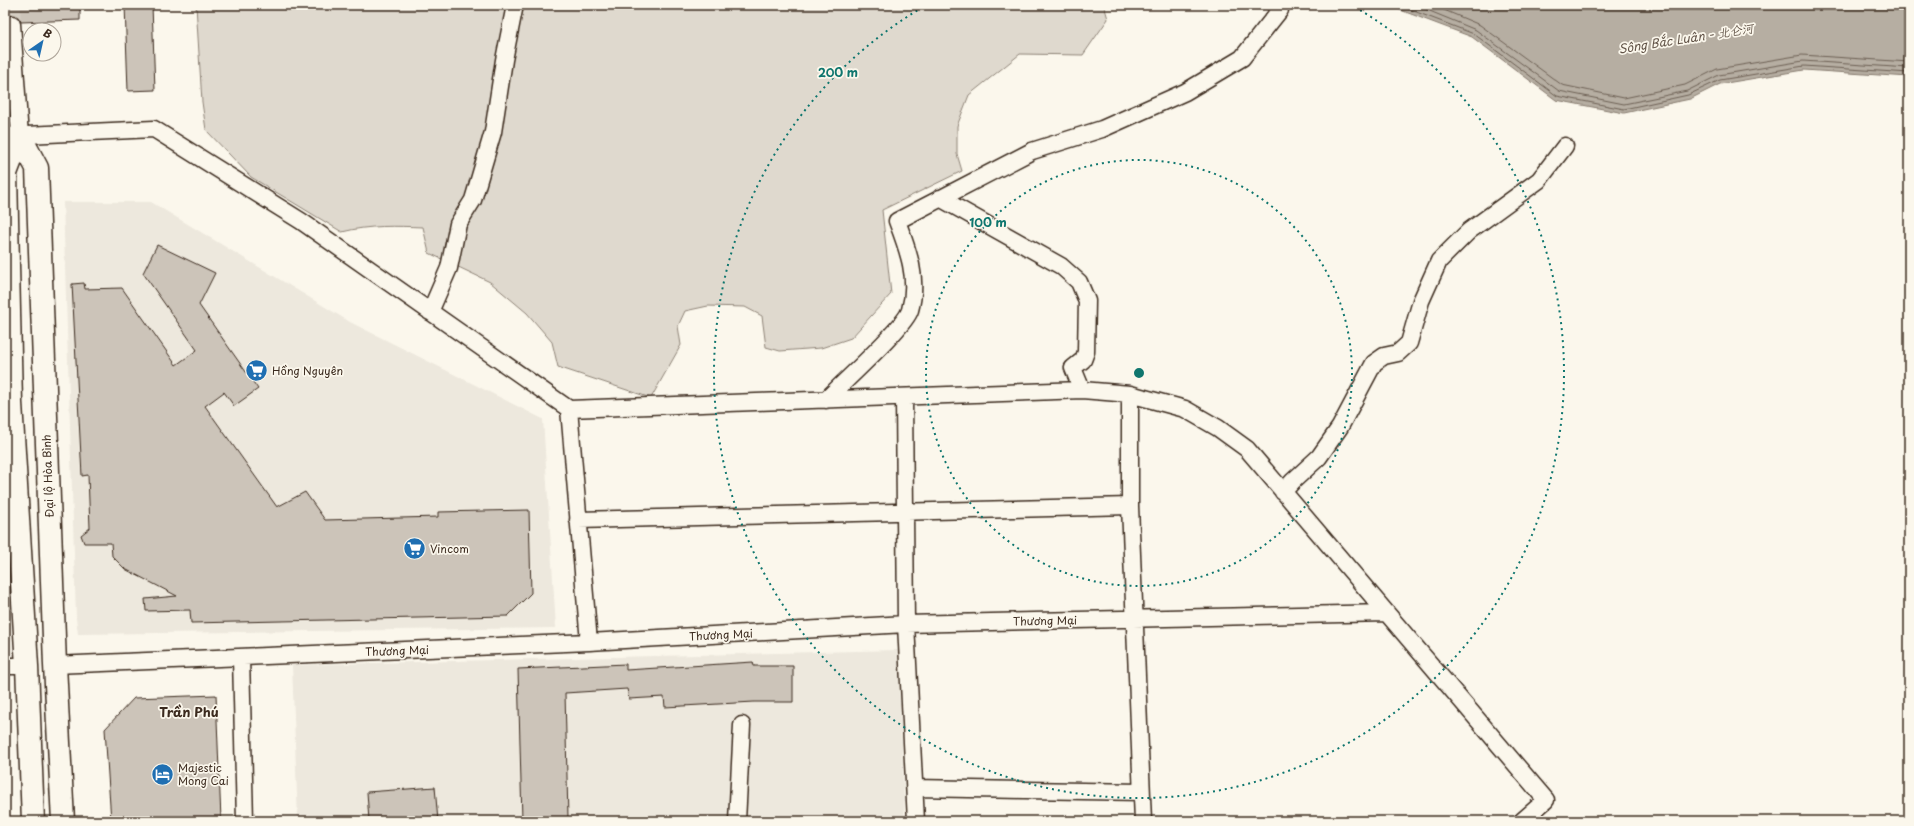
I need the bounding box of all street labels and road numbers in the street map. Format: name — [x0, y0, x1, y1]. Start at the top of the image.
street label: Đại lộ Hòa Bình — [38, 434, 57, 518]
street label: Thương Mại — [1013, 611, 1077, 630]
street label: Thương Mại — [689, 624, 753, 645]
street label: Thương Mại — [365, 641, 429, 660]

